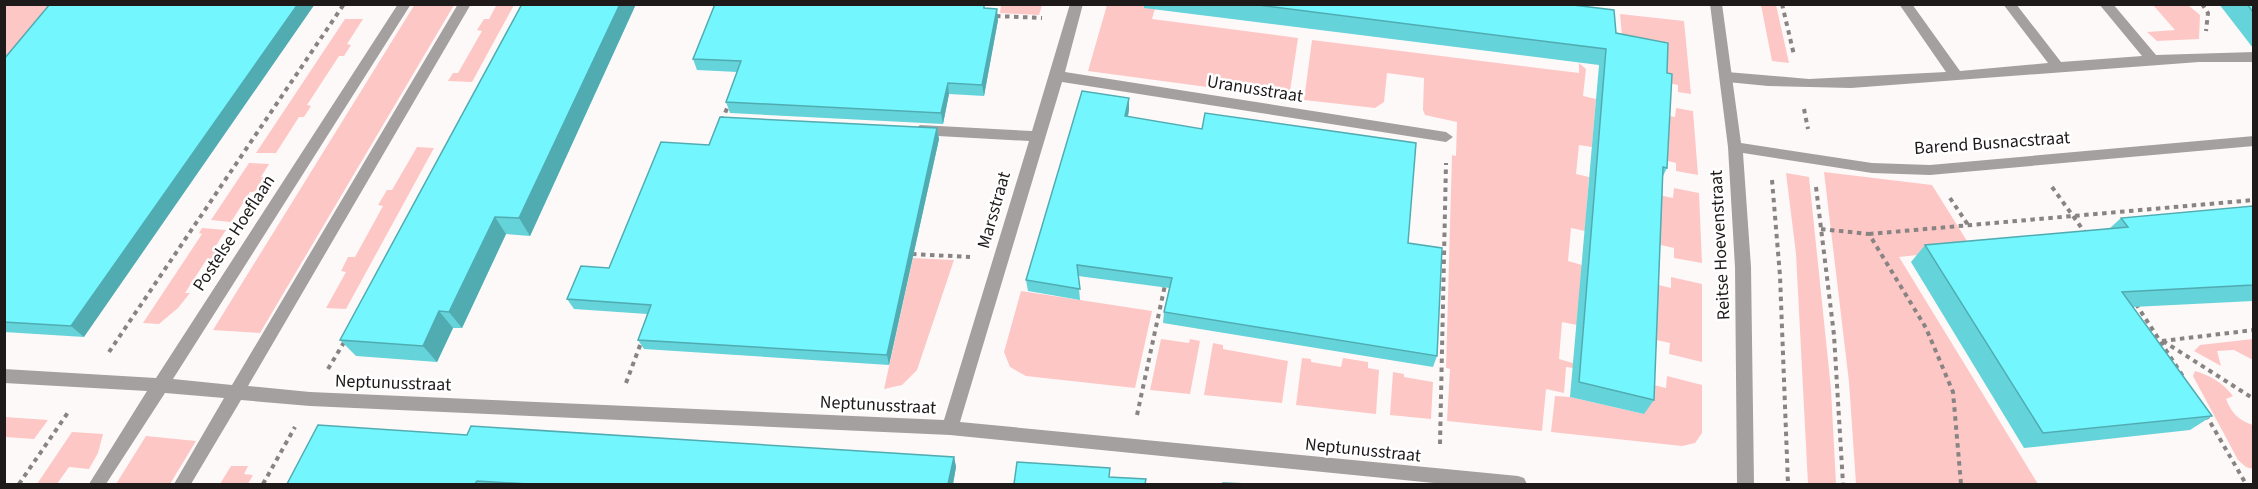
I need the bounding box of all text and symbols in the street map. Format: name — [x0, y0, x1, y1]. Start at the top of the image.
street label: Uranusstraat — [1205, 69, 1305, 109]
street label: Barend Busnacstraat — [1913, 125, 2071, 161]
street label: Marsstraat — [971, 169, 1017, 251]
street label: Reitse Hoevenstraat — [1704, 169, 1736, 321]
street label: Postelse Hoeflaan — [187, 170, 281, 296]
street label: Neptunusstraat — [334, 368, 452, 398]
street label: Neptunusstraat — [819, 389, 937, 421]
street label: Neptunusstraat — [1304, 431, 1422, 469]

